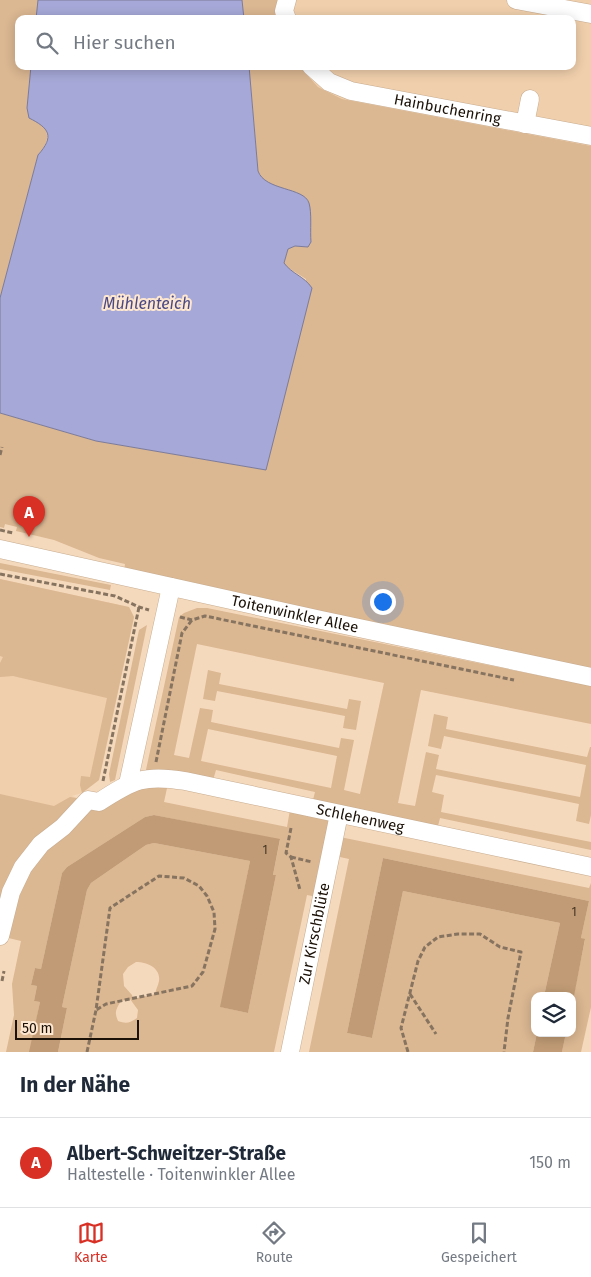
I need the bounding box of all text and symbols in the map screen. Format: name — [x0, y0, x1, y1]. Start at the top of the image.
search box — [15, 15, 576, 70]
icon: search — [33, 29, 61, 57]
text: Hier suchen — [73, 31, 176, 54]
street label: Hainbuchenring — [392, 90, 503, 128]
water label: Mühlenteich — [103, 294, 191, 313]
pin: A — [13, 496, 45, 537]
your location — [370, 589, 396, 615]
street label: Toitenwinkler Allee — [230, 591, 360, 637]
street label: Schlehenweg — [315, 800, 406, 836]
house number: 1 — [262, 843, 268, 857]
street label: Zur Kirschblüte — [295, 881, 334, 986]
house number: 1 — [571, 905, 577, 919]
map controls — [531, 992, 576, 1037]
button: layers — [531, 992, 576, 1037]
scale bar — [15, 1017, 139, 1040]
text: 50 m — [22, 1020, 53, 1037]
text: In der Nähe — [20, 1072, 130, 1098]
text: Albert-Schweitzer-Straße — [67, 1142, 286, 1165]
text: A — [31, 1153, 41, 1172]
text: 150 m — [529, 1153, 571, 1172]
text: Haltestelle · Toitenwinkler Allee — [67, 1165, 296, 1184]
tab: Karte — [74, 1219, 108, 1266]
tab: Route — [256, 1219, 293, 1266]
tab: Gespeichert — [441, 1219, 517, 1266]

